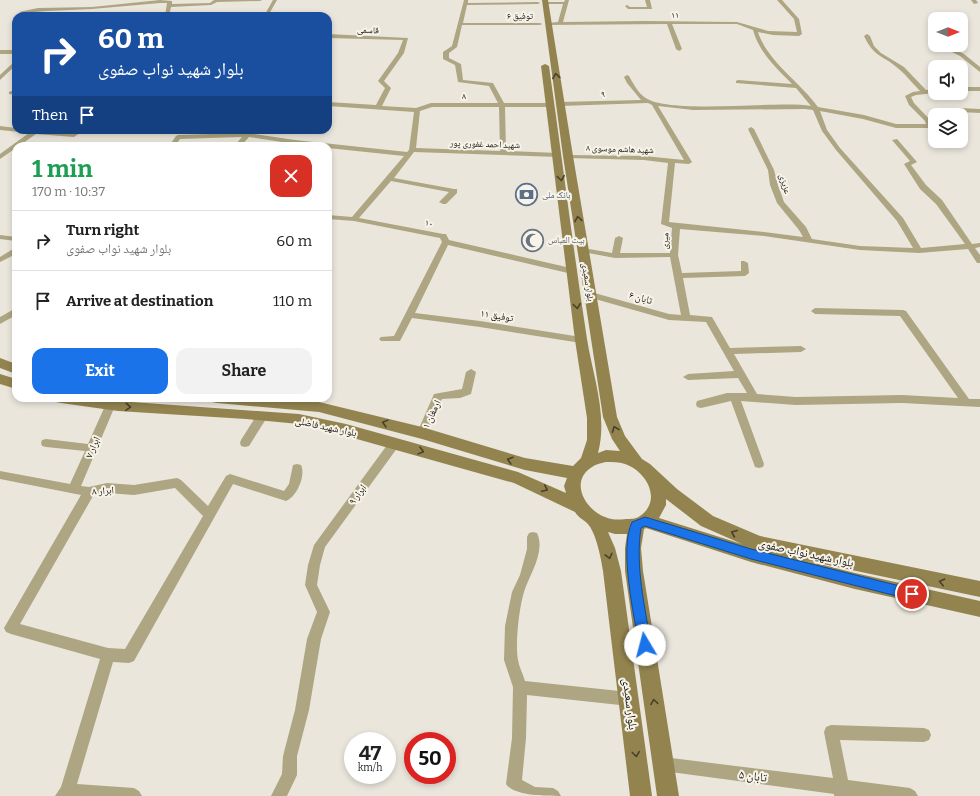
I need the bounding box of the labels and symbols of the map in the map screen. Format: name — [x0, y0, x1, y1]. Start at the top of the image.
street label: ۱۱ — [671, 10, 679, 20]
street label: توفیق ۶ — [507, 11, 533, 21]
north arrow — [928, 12, 968, 52]
street label: قاسمی — [357, 24, 379, 36]
one-way arrow — [552, 73, 561, 79]
street label: ۹ — [601, 89, 605, 99]
street label: ۸ — [462, 91, 466, 101]
street label: شهید احمد غفوری پور — [449, 138, 520, 151]
street label: شهید هاشم موسوی ۸ — [586, 143, 654, 156]
street label: عزیزی — [777, 173, 793, 196]
one-way arrow — [556, 174, 565, 181]
bank icon: بانک ملی — [514, 182, 540, 208]
place label: بانک ملی — [542, 190, 571, 200]
one-way arrow — [574, 215, 583, 222]
street label: ۱۰ — [424, 217, 434, 229]
mosque icon: بیت العباس — [519, 227, 545, 253]
street label: میری — [659, 232, 671, 250]
place label: بیت العباس — [548, 235, 585, 245]
street label: بلوار سعیدی — [580, 262, 596, 303]
street label: تابان ۶ — [628, 289, 654, 307]
one-way arrow — [572, 303, 581, 310]
street label: توفیق ۱۱ — [479, 307, 514, 325]
street label: ارمغان ۱ — [420, 398, 444, 430]
one-way arrow — [125, 403, 131, 412]
street label: بلوار شهید فاضلی — [294, 415, 358, 439]
one-way arrow — [382, 420, 389, 428]
one-way arrow — [612, 425, 620, 432]
street label: ابرار ۷ — [83, 435, 103, 460]
one-way arrow — [417, 446, 424, 455]
one-way arrow — [507, 456, 514, 465]
street label: ابرار ۹ — [347, 482, 369, 507]
street label: ابرار ۸ — [92, 484, 114, 498]
one-way arrow — [541, 485, 548, 493]
one-way arrow — [730, 530, 737, 538]
street label: بلوار شهید نواب صفوی — [757, 536, 855, 570]
one-way arrow — [604, 553, 612, 559]
pin — [895, 577, 929, 611]
one-way arrow — [939, 578, 945, 586]
position arrow — [624, 624, 666, 666]
street label: بلوار سعیدی — [620, 677, 640, 731]
one-way arrow — [650, 699, 659, 705]
speed limit sign: 50 — [404, 732, 456, 784]
one-way arrow — [631, 751, 640, 757]
street label: تابان ۵ — [738, 767, 768, 785]

